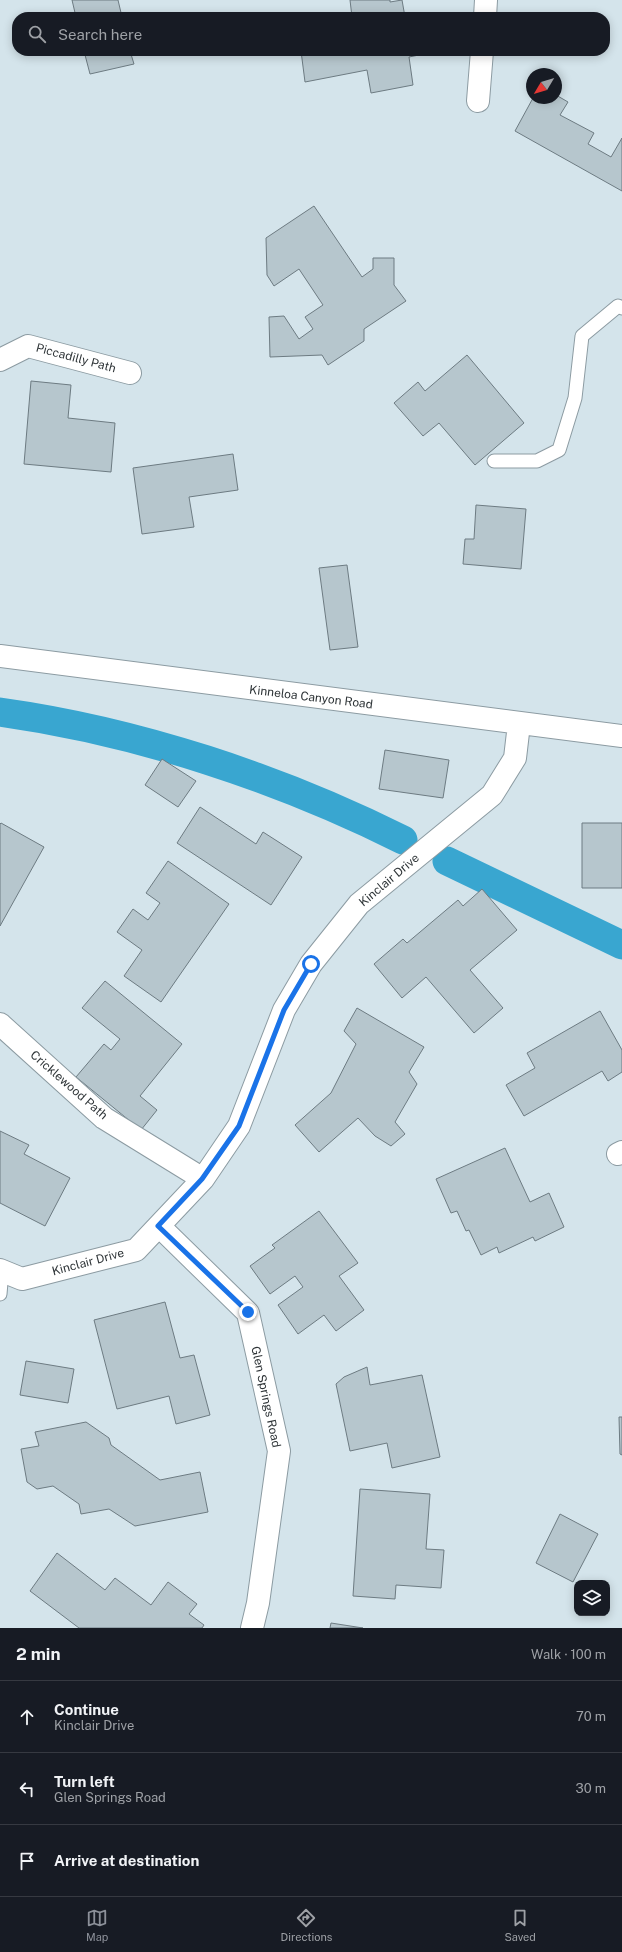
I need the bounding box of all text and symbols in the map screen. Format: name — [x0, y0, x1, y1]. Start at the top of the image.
search box — [12, 12, 610, 56]
icon: search — [26, 23, 48, 45]
text: Search here — [58, 26, 142, 43]
north arrow — [526, 68, 562, 104]
street label: Piccadilly Path — [35, 341, 118, 375]
street label: Kinneloa Canyon Road — [248, 682, 374, 712]
street label: Kinclair Drive — [356, 851, 422, 909]
route start — [302, 955, 320, 973]
street label: Cricklewood Path — [28, 1048, 110, 1122]
street label: Kinclair Drive — [50, 1246, 126, 1278]
route end — [239, 1303, 257, 1321]
street label: Glen Springs Road — [248, 1345, 284, 1449]
map controls — [574, 1580, 610, 1616]
button: layers — [574, 1580, 610, 1616]
text: 2 min — [16, 1644, 61, 1664]
text: Walk · 100 m — [531, 1647, 606, 1662]
text: Continue — [54, 1701, 119, 1718]
icon: ahead — [16, 1706, 38, 1728]
text: 70 m — [576, 1709, 606, 1724]
text: Kinclair Drive — [54, 1718, 134, 1733]
text: Turn left — [54, 1773, 115, 1790]
icon: left — [16, 1778, 38, 1800]
text: 30 m — [576, 1781, 606, 1796]
text: Glen Springs Road — [54, 1790, 166, 1805]
icon: arrive — [16, 1850, 38, 1872]
text: Arrive at destination — [54, 1852, 199, 1869]
tab: Map — [86, 1907, 108, 1943]
tab: Directions — [281, 1907, 332, 1943]
tab: Saved — [504, 1907, 536, 1943]

